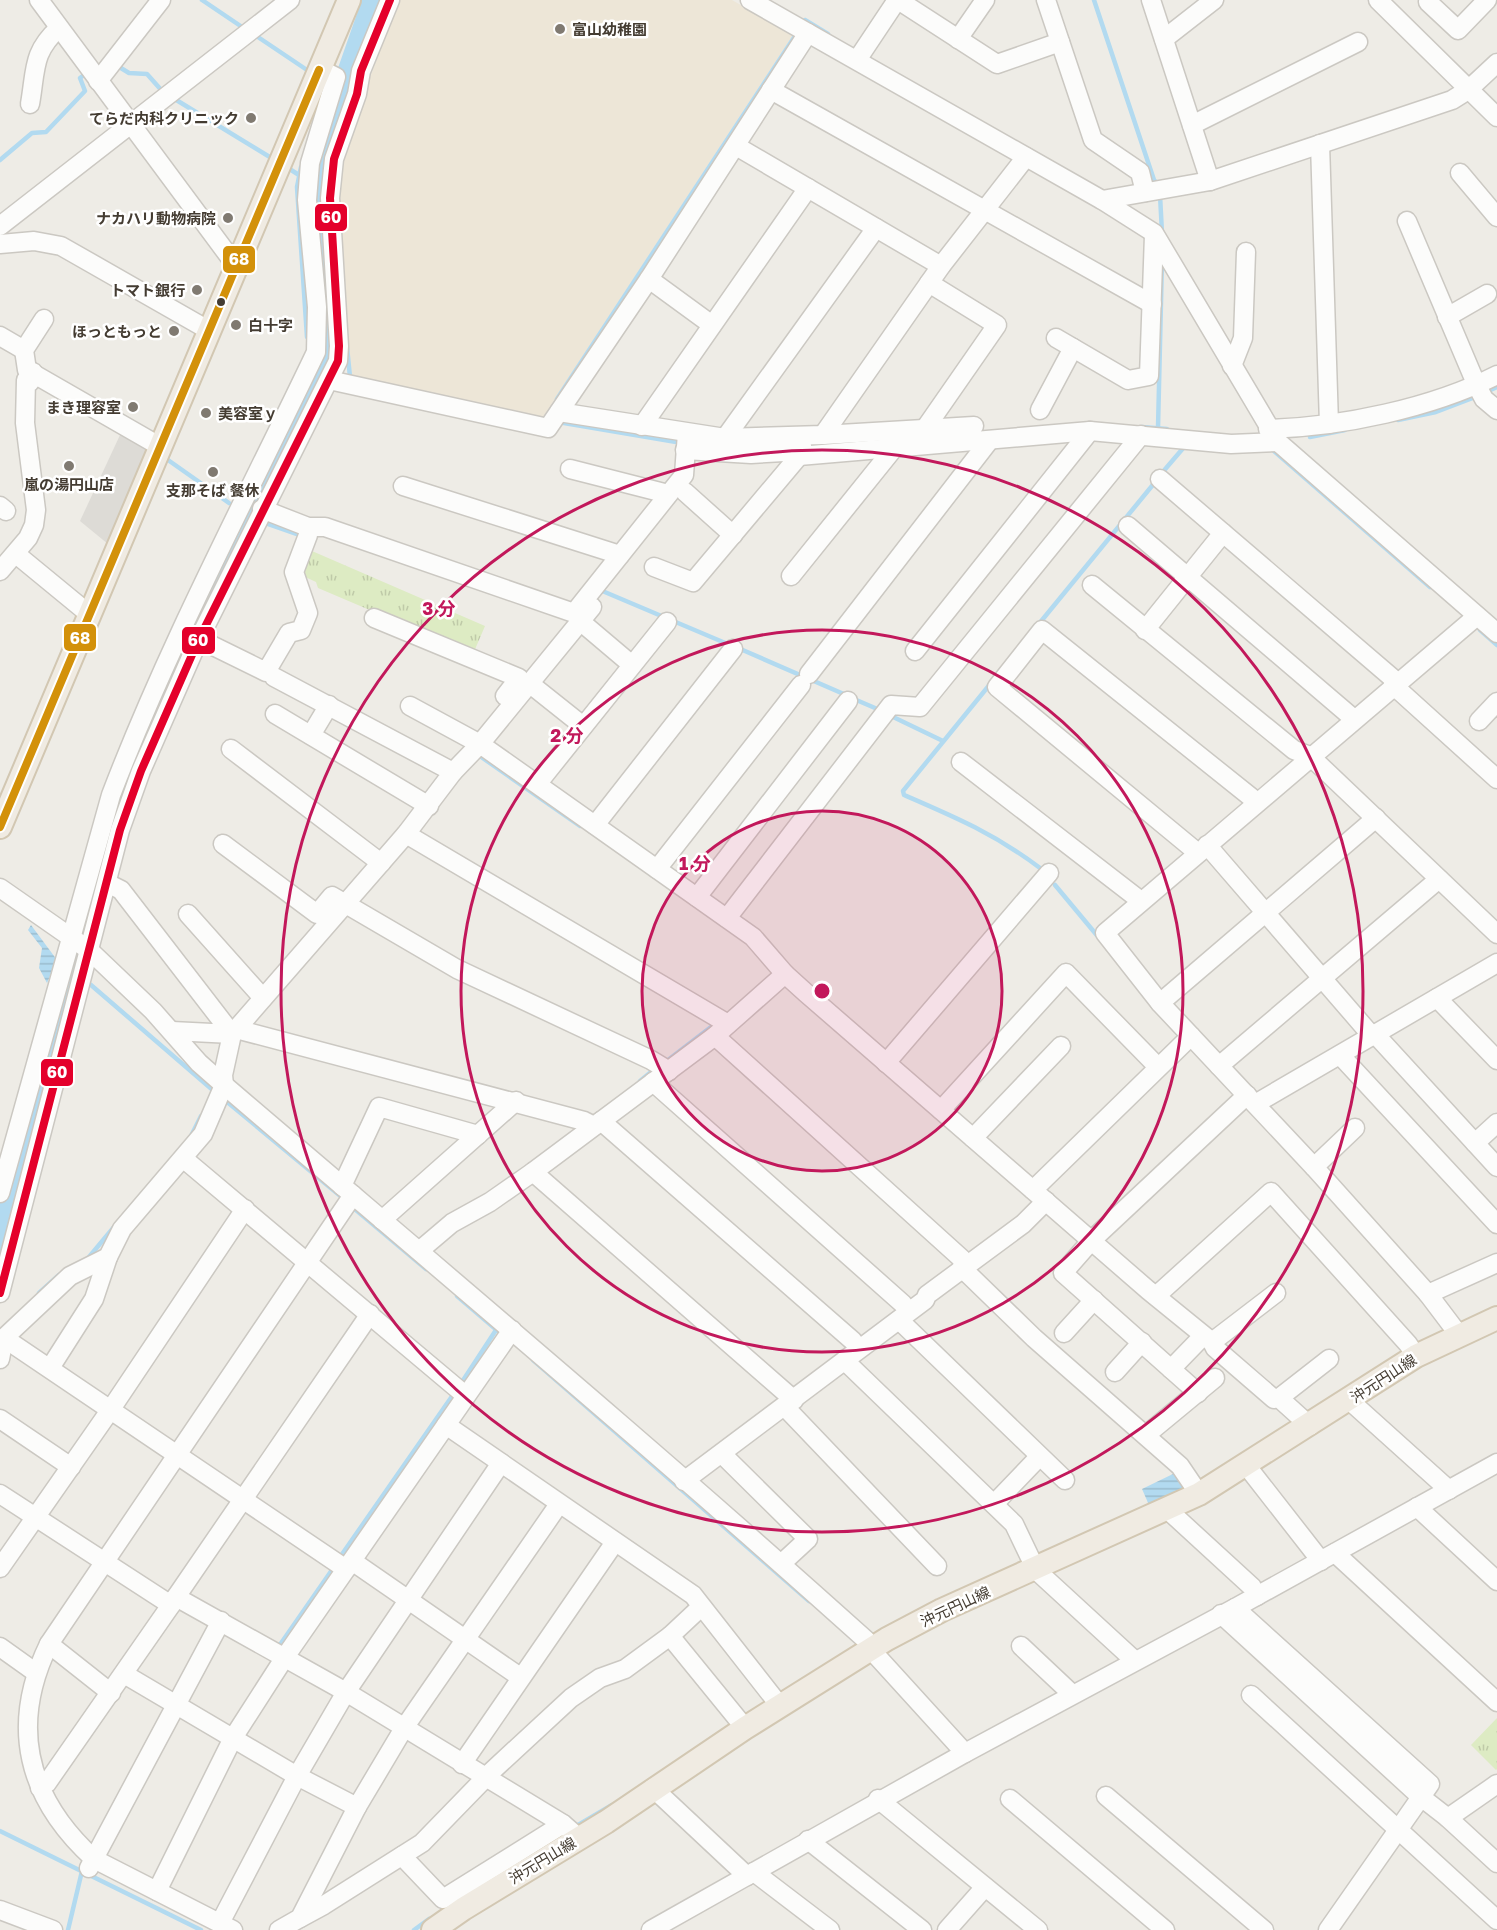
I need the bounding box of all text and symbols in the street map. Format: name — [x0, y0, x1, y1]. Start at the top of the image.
place label: 富山幼稚園 — [572, 20, 647, 38]
marker: 富山幼稚園 — [553, 22, 567, 36]
place label: てらだ内科クリニック — [89, 109, 239, 127]
marker: てらだ内科クリニック — [244, 111, 258, 125]
line badge: 60 — [314, 203, 348, 232]
text: 60 — [321, 207, 341, 227]
place label: ナカハリ動物病院 — [96, 209, 216, 227]
marker: ナカハリ動物病院 — [221, 211, 235, 225]
line badge: 68 — [222, 245, 256, 274]
text: 68 — [229, 249, 249, 269]
place label: トマト銀行 — [110, 281, 185, 299]
marker: トマト銀行 — [190, 283, 204, 297]
unlabelled marker — [215, 296, 227, 308]
place label: 白十字 — [248, 316, 293, 334]
marker: 白十字 — [229, 318, 243, 332]
place label: ほっともっと — [72, 322, 162, 340]
marker: ほっともっと — [167, 324, 181, 338]
place label: まき理容室 — [46, 398, 121, 416]
marker: まき理容室 — [126, 400, 140, 414]
place label: 美容室ｙ — [218, 404, 278, 423]
marker: 美容室ｙ — [199, 406, 213, 420]
marker: 嵐の湯円山店 — [62, 459, 76, 473]
marker: 支那そば 餐休 — [206, 465, 220, 479]
place label: 嵐の湯円山店 — [24, 475, 114, 493]
place label: 支那そば 餐休 — [166, 481, 260, 499]
text: 3 分 — [422, 597, 456, 619]
line badge: 68 — [63, 623, 97, 652]
line badge: 60 — [181, 626, 216, 655]
text: 68 — [70, 628, 90, 648]
text: 60 — [188, 630, 208, 650]
text: 2 分 — [550, 724, 584, 746]
text: 1 分 — [679, 852, 711, 874]
centre of rings — [812, 981, 832, 1001]
line badge: 60 — [40, 1058, 74, 1087]
text: 60 — [47, 1062, 67, 1082]
street label: 沖元円山線 — [1347, 1350, 1419, 1406]
street label: 沖元円山線 — [917, 1582, 993, 1630]
street label: 沖元円山線 — [505, 1833, 579, 1887]

